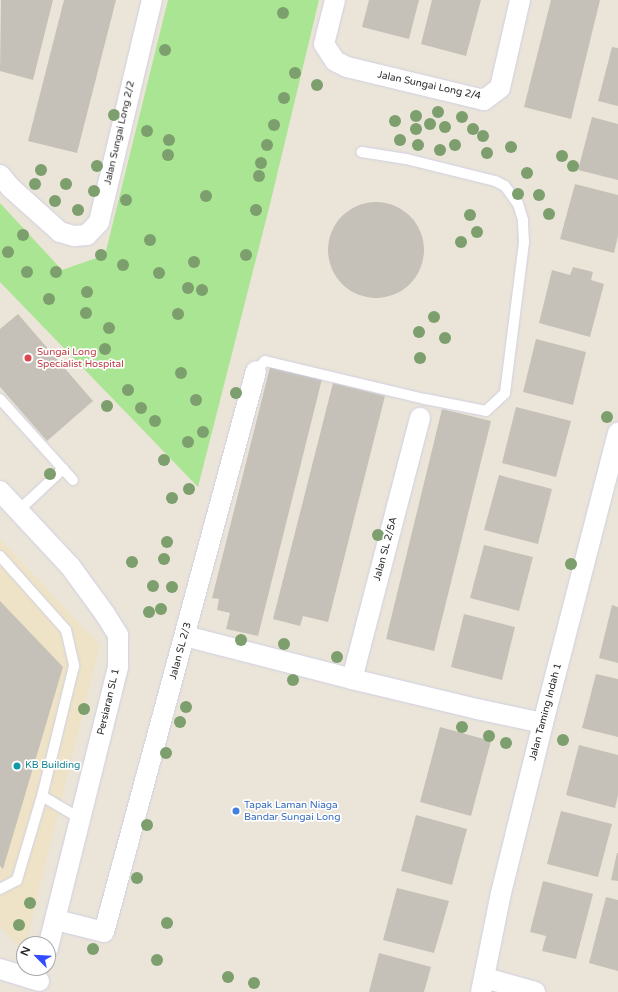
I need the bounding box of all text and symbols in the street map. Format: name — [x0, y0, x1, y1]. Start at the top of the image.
street label: Jalan Sungai Long 2/4 — [376, 69, 482, 103]
street label: Jalan Sungai Long 2/2 — [102, 80, 138, 186]
place label: Sungai Long Specialist Hospital — [37, 346, 124, 370]
marker: Sungai Long Specialist Hospital — [22, 352, 34, 364]
street label: Jalan SL 2/5A — [372, 516, 400, 582]
street label: Jalan SL 2/3 — [168, 621, 194, 681]
street label: Jalan Taming Indah 1 — [527, 662, 565, 762]
street label: Persiaran SL 1 — [96, 668, 122, 736]
place label: KB Building — [25, 760, 80, 772]
marker: KB Building — [12, 761, 22, 771]
place label: Tapak Laman Niaga Bandar Sungai Long — [244, 799, 341, 822]
marker: Tapak Laman Niaga Bandar Sungai Long — [231, 806, 241, 816]
north arrow — [16, 936, 56, 976]
text: N — [18, 945, 33, 958]

